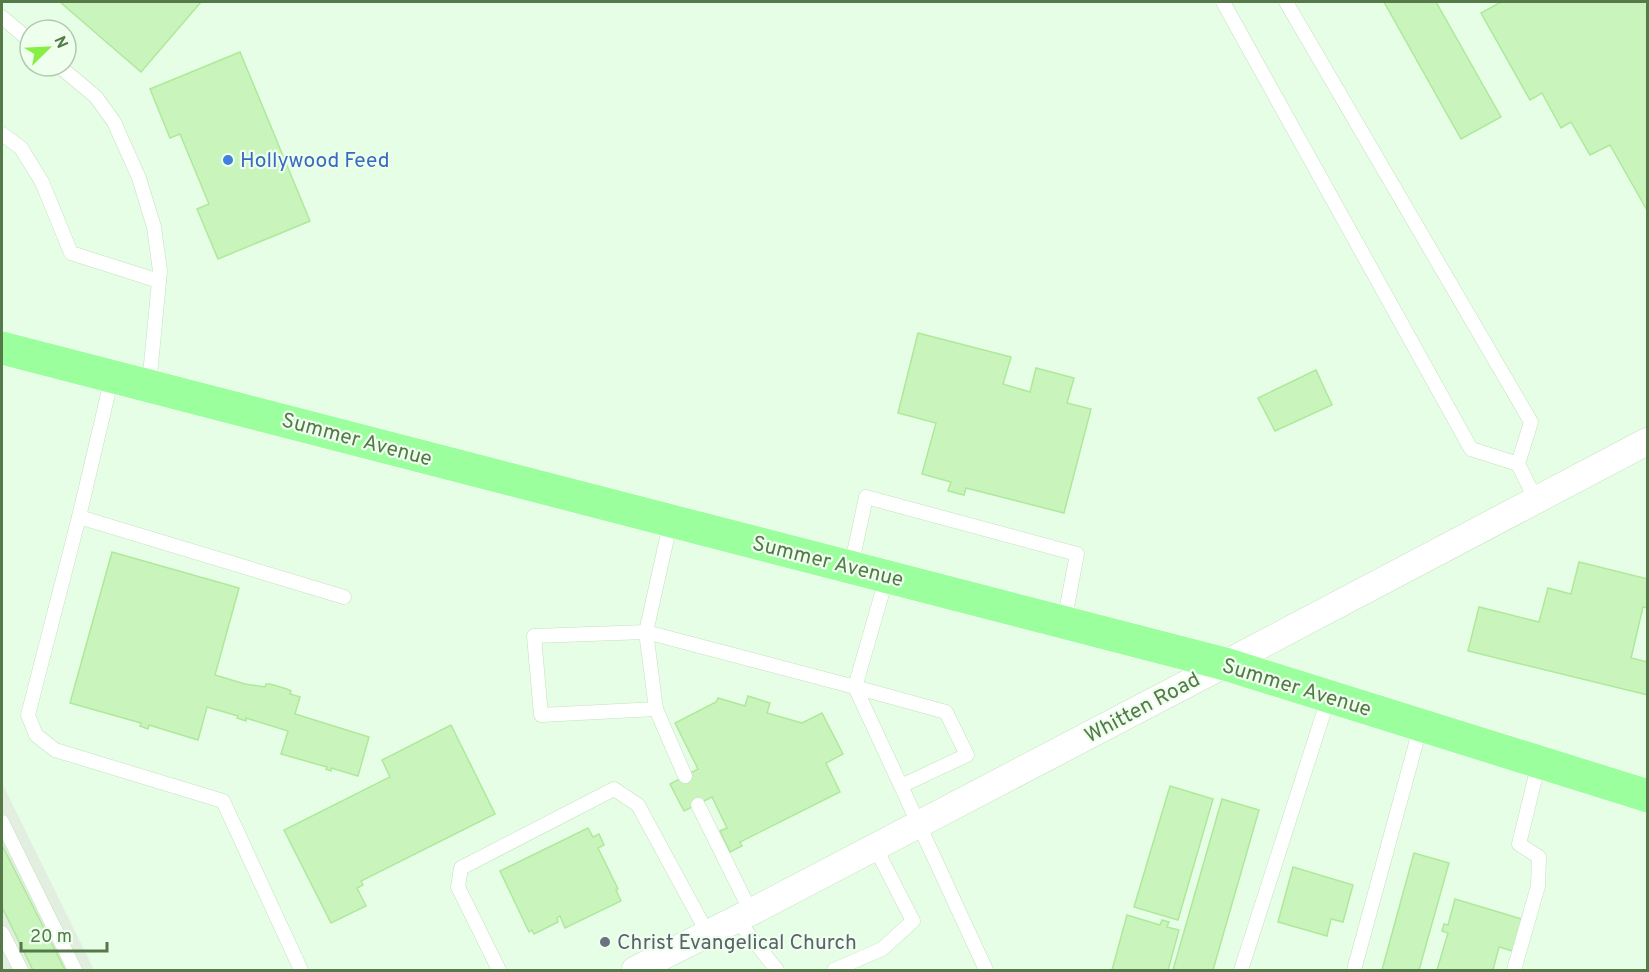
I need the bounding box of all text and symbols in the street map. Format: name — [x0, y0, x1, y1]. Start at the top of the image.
north arrow — [18, 18, 78, 78]
text: N — [48, 33, 71, 52]
place label: Hollywood Feed — [240, 148, 390, 175]
marker: Hollywood Feed — [221, 153, 235, 167]
street label: Summer Avenue — [278, 407, 435, 474]
street label: Summer Avenue — [749, 531, 906, 594]
street label: Summer Avenue — [1219, 653, 1374, 724]
street label: Whitten Road — [1080, 667, 1205, 750]
scale bar — [21, 915, 106, 953]
text: 20 m — [30, 926, 72, 949]
place label: Christ Evangelical Church — [617, 930, 857, 957]
marker: Christ Evangelical Church — [598, 935, 612, 949]

